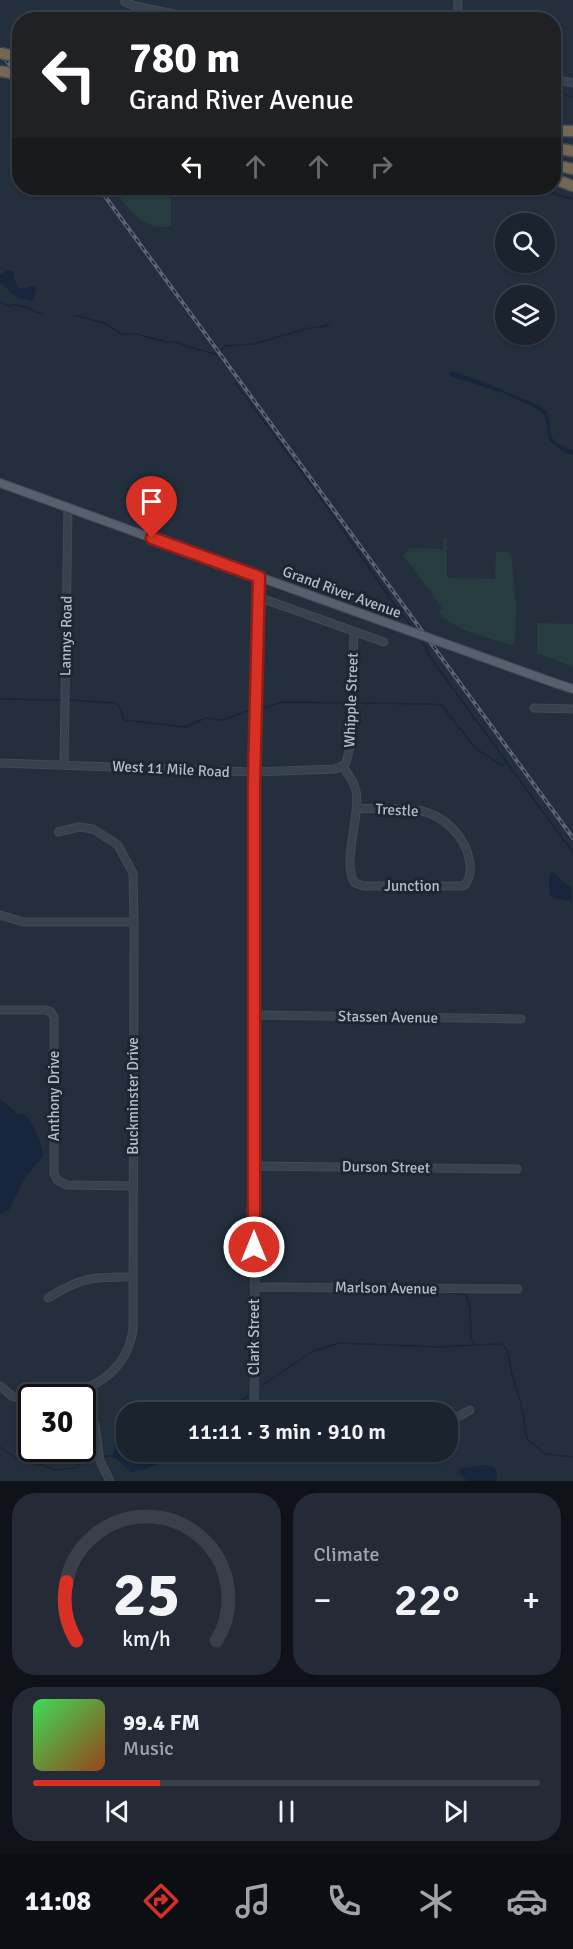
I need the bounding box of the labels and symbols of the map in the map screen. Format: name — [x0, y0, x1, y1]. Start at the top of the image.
pin — [126, 476, 177, 538]
street label: Grand River Avenue — [280, 562, 404, 622]
street label: Lannys Road — [56, 596, 76, 676]
street label: Whipple Street — [340, 652, 362, 748]
street label: West 11 Mile Road — [112, 757, 230, 781]
street label: Trestle — [375, 800, 419, 820]
street label: Junction — [384, 877, 440, 895]
street label: Stassen Avenue — [338, 1007, 438, 1027]
street label: Buckminster Drive — [124, 1037, 142, 1155]
street label: Anthony Drive — [45, 1051, 63, 1141]
street label: Durson Street — [342, 1157, 430, 1177]
position arrow — [222, 1215, 286, 1279]
street label: Marlson Avenue — [335, 1278, 437, 1298]
street label: Clark Street — [245, 1299, 263, 1375]
speed limit sign: 30 — [18, 1384, 96, 1462]

